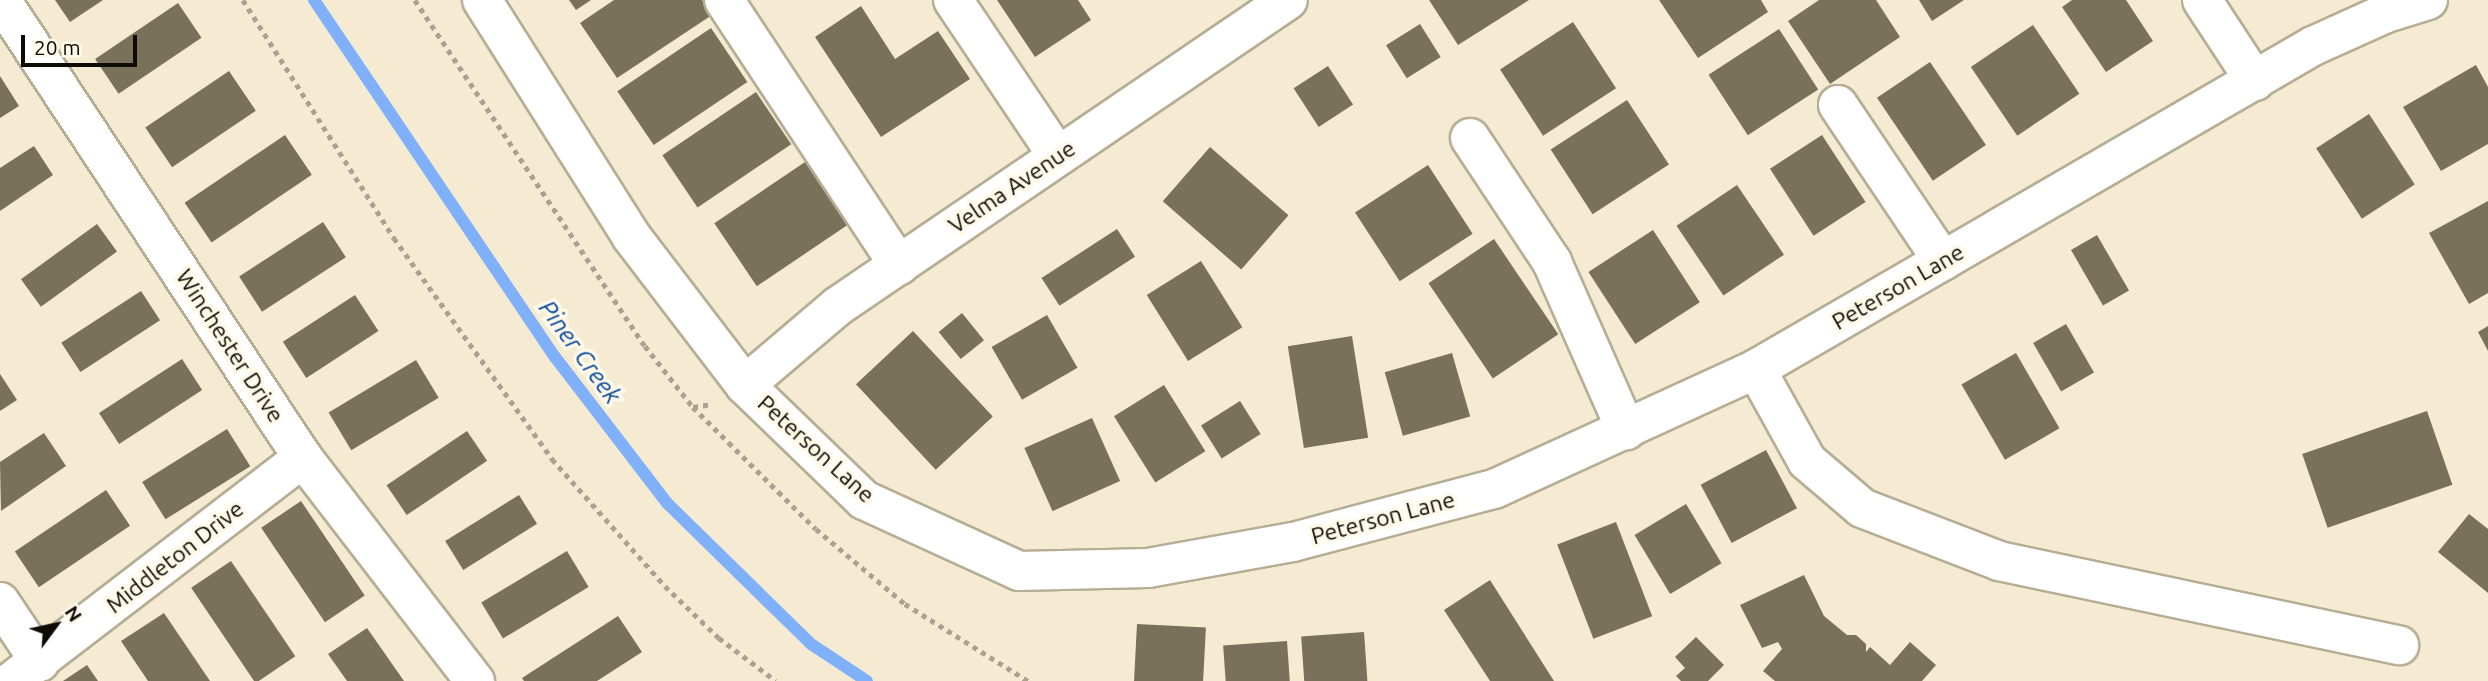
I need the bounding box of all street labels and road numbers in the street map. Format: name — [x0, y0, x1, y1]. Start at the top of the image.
street label: Velma Avenue — [943, 134, 1081, 240]
street label: Peterson Lane — [1827, 238, 1969, 336]
street label: Winchester Drive — [170, 264, 290, 428]
street label: Peterson Lane — [752, 389, 880, 509]
street label: Peterson Lane — [1308, 486, 1458, 550]
street label: Middleton Drive — [101, 495, 249, 619]

